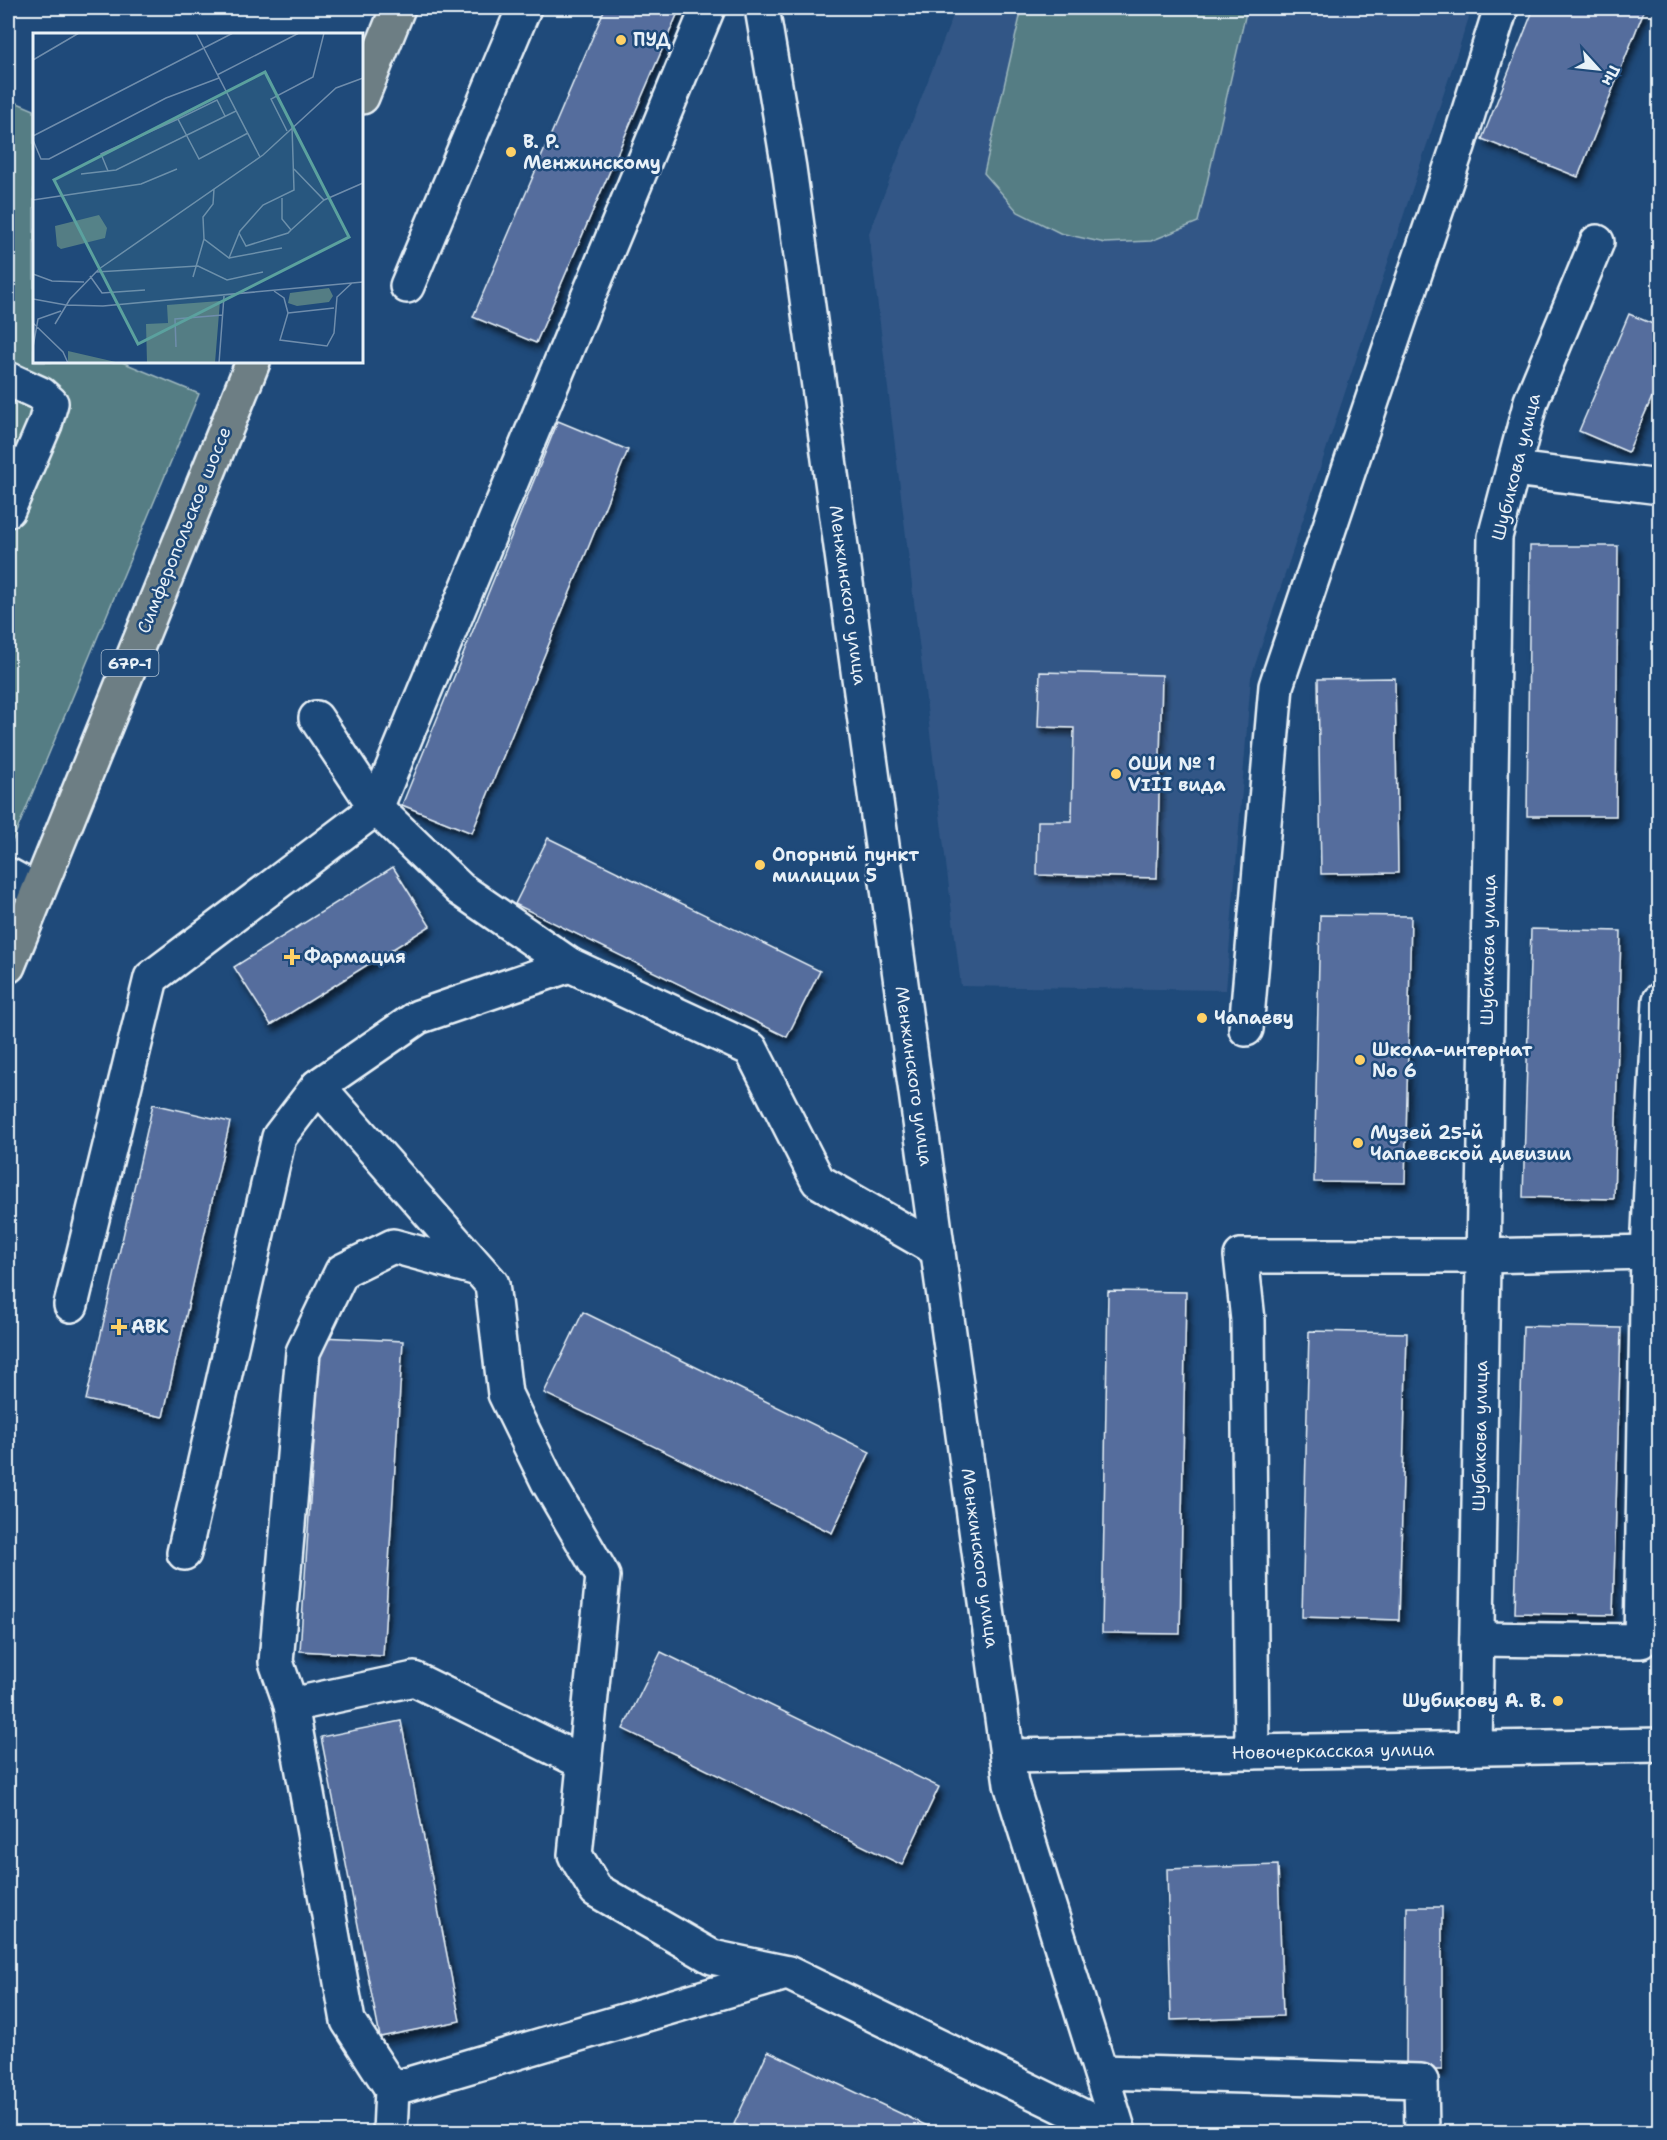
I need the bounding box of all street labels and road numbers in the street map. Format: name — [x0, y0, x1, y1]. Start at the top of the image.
street label: Шубикова улица — [1486, 391, 1546, 543]
street label: Симферопольское шоссе — [131, 423, 237, 637]
street label: Менжинского улица — [824, 504, 872, 686]
road number: 67Р-1 — [102, 650, 158, 676]
street label: Шубикова улица — [1475, 874, 1501, 1026]
street label: Менжинского улица — [890, 985, 938, 1167]
street label: Шубикова улица — [1467, 1360, 1493, 1512]
street label: Менжинского улица — [956, 1467, 1004, 1649]
street label: Новочеркасская улица — [1231, 1737, 1435, 1765]

